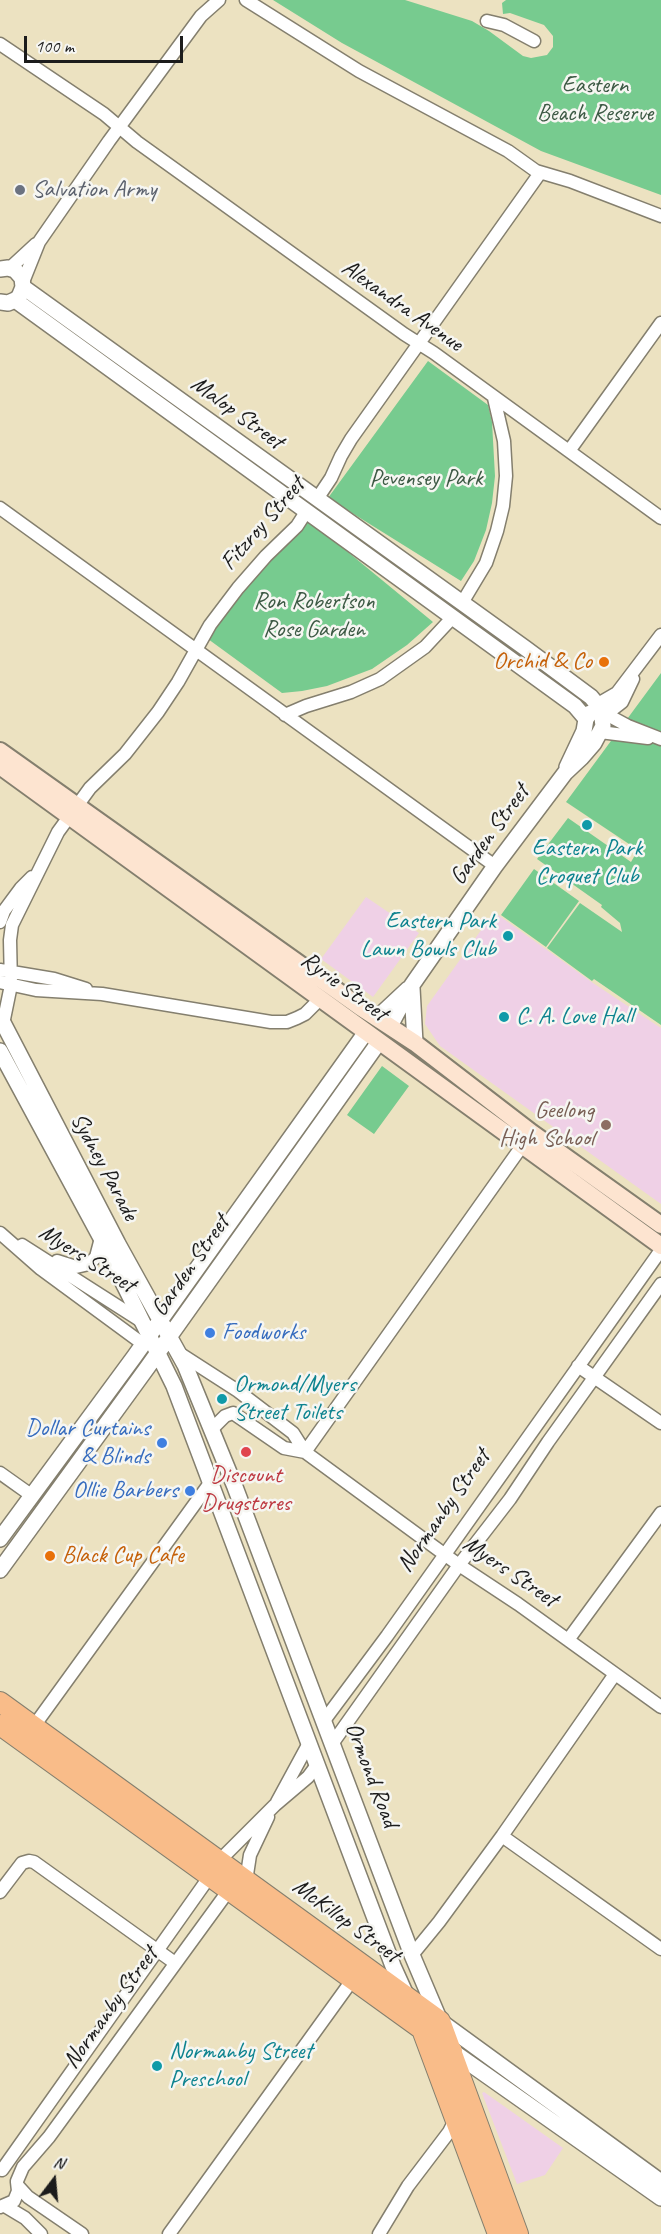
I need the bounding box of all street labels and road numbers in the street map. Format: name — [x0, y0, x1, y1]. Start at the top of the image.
street label: Alexandra Avenue — [336, 254, 468, 358]
street label: Malop Street — [185, 370, 289, 456]
street label: Fitzroy Street — [215, 471, 311, 577]
street label: Garden Street — [444, 779, 536, 891]
street label: Ryrie Street — [295, 946, 393, 1028]
street label: Sydney Parade — [64, 1108, 144, 1226]
street label: Garden Street — [146, 1210, 236, 1322]
street label: Myers Street — [34, 1218, 140, 1300]
street label: Normanby Street — [391, 1444, 497, 1578]
street label: Myers Street — [457, 1530, 563, 1614]
street label: Ormond Road — [338, 1719, 404, 1831]
street label: McKillop Street — [287, 1872, 405, 1970]
street label: Normanby Street — [57, 1942, 165, 2074]

